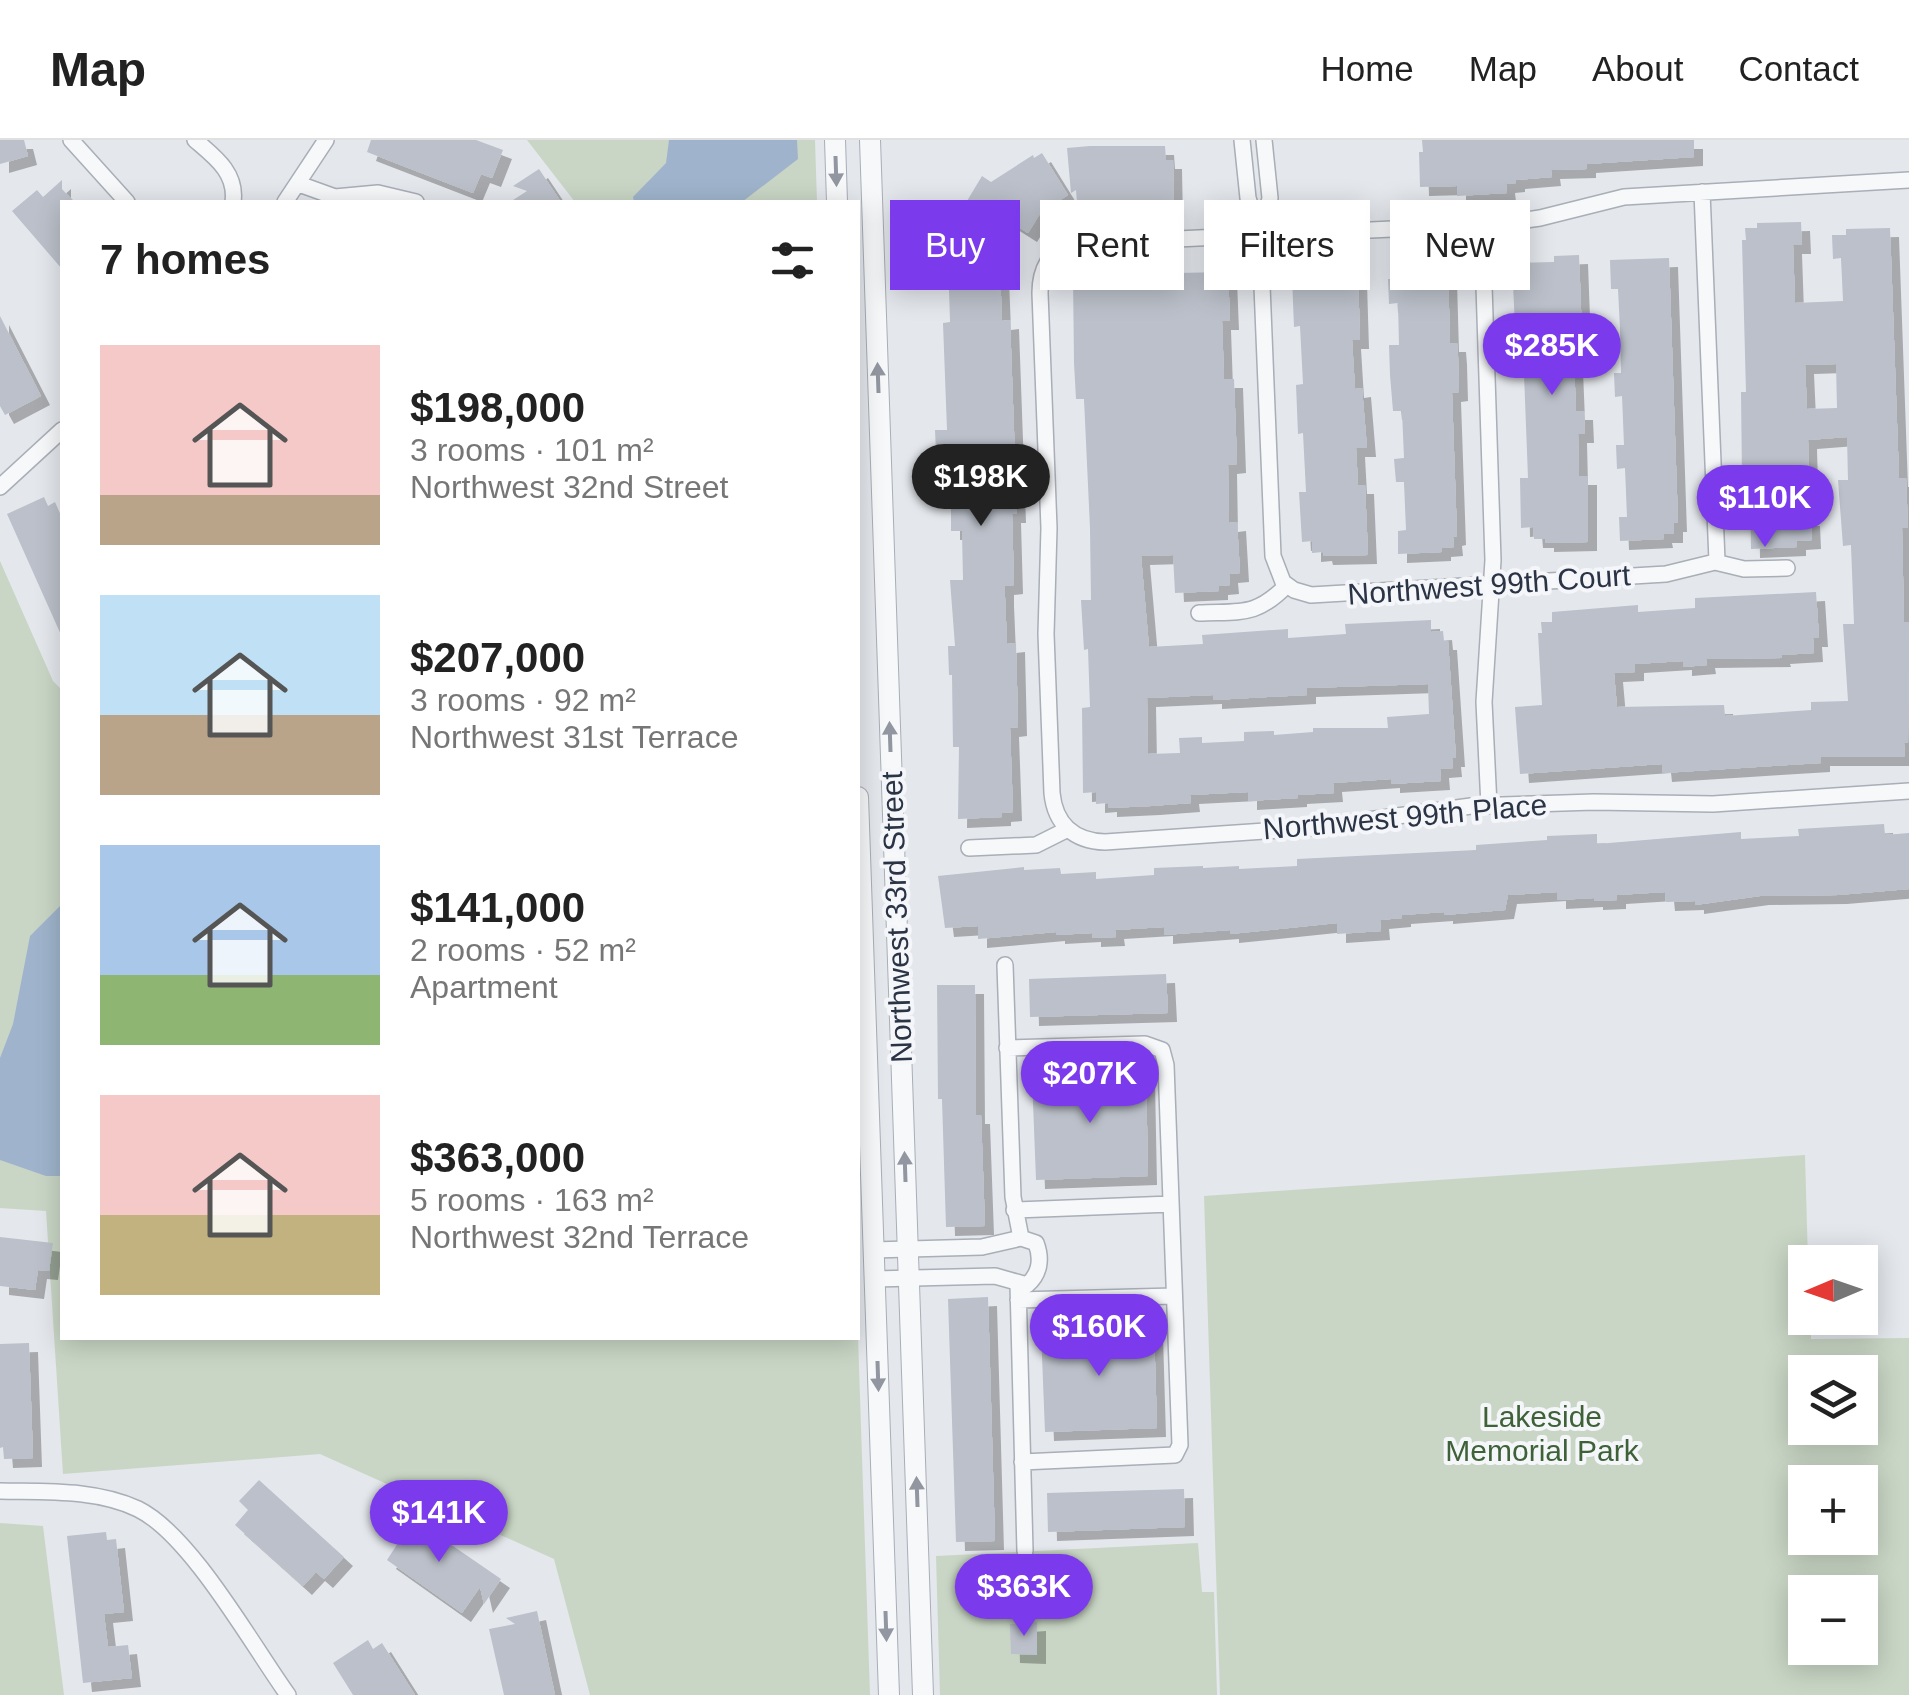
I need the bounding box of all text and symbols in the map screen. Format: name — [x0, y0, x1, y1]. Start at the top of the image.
text: Map — [50, 43, 146, 96]
text: Home — [1320, 49, 1414, 88]
text: Map — [1469, 49, 1537, 88]
text: About — [1592, 49, 1683, 88]
text: Contact — [1738, 49, 1859, 88]
one-way arrow — [828, 156, 844, 188]
chip: Buy — [890, 200, 1020, 290]
chip: Rent — [1040, 200, 1184, 290]
chip: Filters — [1204, 200, 1370, 290]
chip: New — [1390, 200, 1530, 290]
icon: filters — [765, 233, 820, 288]
text: 7 homes — [100, 236, 270, 283]
pin: $285K — [1482, 313, 1622, 398]
text: $285K — [1505, 327, 1599, 363]
one-way arrow — [870, 361, 886, 393]
text: $198,000 — [410, 384, 585, 431]
icon: home — [180, 385, 300, 505]
text: 3 rooms · 101 m² — [410, 432, 654, 468]
pin: $198K — [911, 444, 1051, 529]
text: $198K — [934, 458, 1028, 494]
pin: $110K — [1695, 465, 1835, 550]
text: Northwest 32nd Street — [410, 469, 728, 505]
text: $110K — [1719, 479, 1811, 515]
street label: Northwest 99th Court — [1346, 558, 1632, 611]
text: $207,000 — [410, 634, 585, 681]
icon: home — [180, 635, 300, 755]
text: 3 rooms · 92 m² — [410, 682, 636, 718]
text: Northwest 31st Terrace — [410, 719, 738, 755]
one-way arrow — [882, 721, 898, 753]
street label: Northwest 33rd Street — [875, 770, 918, 1063]
street label: Northwest 99th Place — [1261, 788, 1548, 845]
text: $141,000 — [410, 884, 585, 931]
icon: home — [180, 885, 300, 1005]
text: 2 rooms · 52 m² — [410, 932, 636, 968]
text: Apartment — [410, 969, 558, 1005]
pin: $207K — [1020, 1041, 1160, 1126]
text: $207K — [1043, 1055, 1137, 1091]
text: $363,000 — [410, 1134, 585, 1181]
icon: home — [180, 1135, 300, 1255]
one-way arrow — [897, 1151, 913, 1183]
text: 5 rooms · 163 m² — [410, 1182, 654, 1218]
text: Northwest 32nd Terrace — [410, 1219, 749, 1255]
north arrow — [1788, 1245, 1878, 1335]
map controls — [1788, 1245, 1878, 1665]
pin: $160K — [1029, 1294, 1169, 1379]
text: $160K — [1052, 1308, 1146, 1344]
button: layers — [1788, 1355, 1878, 1445]
one-way arrow — [870, 1361, 886, 1393]
park label: Lakeside Memorial Park — [1445, 1400, 1640, 1467]
button: + — [1788, 1465, 1878, 1555]
one-way arrow — [908, 1475, 924, 1507]
pin: $141K — [369, 1480, 509, 1565]
text: $141K — [392, 1494, 486, 1530]
pin: $363K — [954, 1554, 1094, 1639]
text: $363K — [977, 1568, 1071, 1604]
button: − — [1788, 1575, 1878, 1665]
one-way arrow — [879, 1611, 895, 1643]

